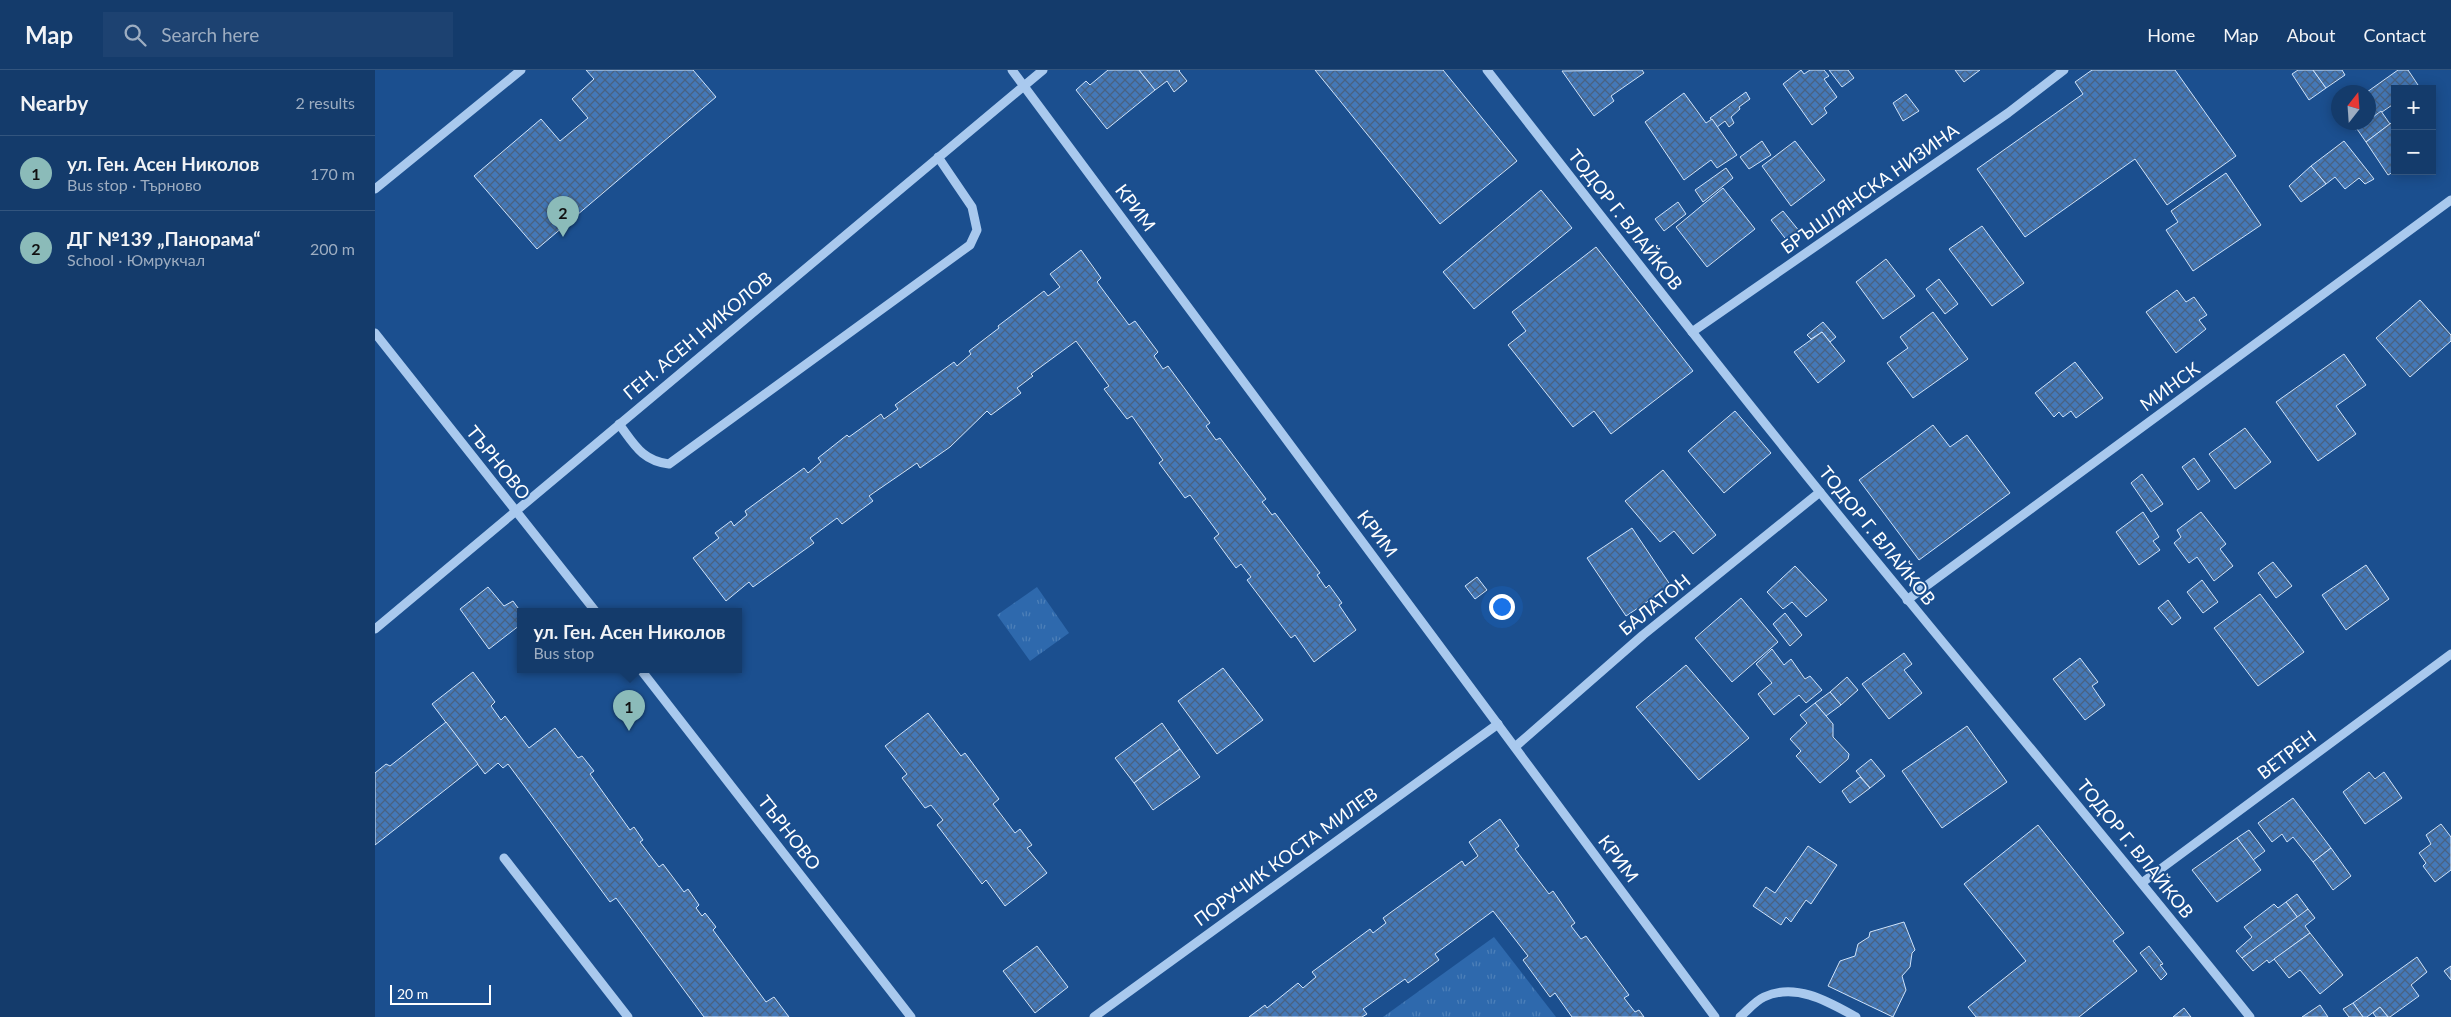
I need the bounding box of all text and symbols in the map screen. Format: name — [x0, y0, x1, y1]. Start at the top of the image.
search box — [103, 12, 453, 57]
text: Map — [25, 20, 73, 49]
icon: search — [121, 21, 149, 49]
text: Search here — [161, 23, 259, 46]
text: Home — [2147, 24, 2195, 46]
text: Map — [2223, 24, 2259, 46]
text: About — [2287, 24, 2336, 46]
text: Contact — [2364, 24, 2426, 46]
north arrow — [2331, 85, 2376, 130]
map controls — [2391, 85, 2436, 175]
button: + — [2391, 85, 2436, 130]
text: Nearby — [20, 90, 88, 115]
text: 2 results — [295, 93, 355, 112]
street label: БРЪШЛЯНСКА НИЗИНА — [1776, 118, 1963, 258]
button: − — [2391, 130, 2436, 175]
street label: ТОДОР Г. ВЛАЙКОВ — [1564, 145, 1688, 294]
text: ул. Ген. Асен Николов — [67, 152, 259, 175]
text: 1 — [31, 164, 41, 183]
text: 170 m — [310, 164, 355, 183]
text: Bus stop · Търново — [67, 175, 202, 194]
street label: КРИМ — [1111, 179, 1161, 235]
pin: 2 — [547, 196, 579, 237]
text: ДГ №139 „Панорама“ — [67, 227, 261, 250]
text: 2 — [31, 239, 41, 258]
text: 200 m — [310, 239, 355, 258]
text: School · Юмрукчал — [67, 250, 205, 269]
street label: ГЕН. АСЕН НИКОЛОВ — [619, 267, 776, 404]
street label: МИНСК — [2135, 357, 2204, 415]
street label: ТЪРНОВО — [462, 421, 535, 504]
street label: ТОДОР Г. ВЛАЙКОВ — [1815, 461, 1941, 609]
street label: КРИМ — [1353, 505, 1403, 561]
street label: БАЛАТОН — [1614, 569, 1695, 640]
your location — [1489, 594, 1515, 620]
popup — [517, 608, 742, 673]
text: ул. Ген. Асен Николов — [533, 620, 726, 643]
text: Bus stop — [533, 643, 594, 662]
pin: 1 — [613, 690, 645, 731]
street label: ВЕТРЕН — [2253, 725, 2320, 783]
street label: ТОДОР Г. ВЛАЙКОВ — [2073, 774, 2199, 922]
street label: ПОРУЧИК КОСТА МИЛЕВ — [1189, 782, 1382, 930]
street label: ТЪРНОВО — [754, 791, 826, 874]
street label: КРИМ — [1594, 830, 1644, 886]
scale bar — [390, 982, 491, 1005]
text: 20 m — [397, 985, 428, 1002]

